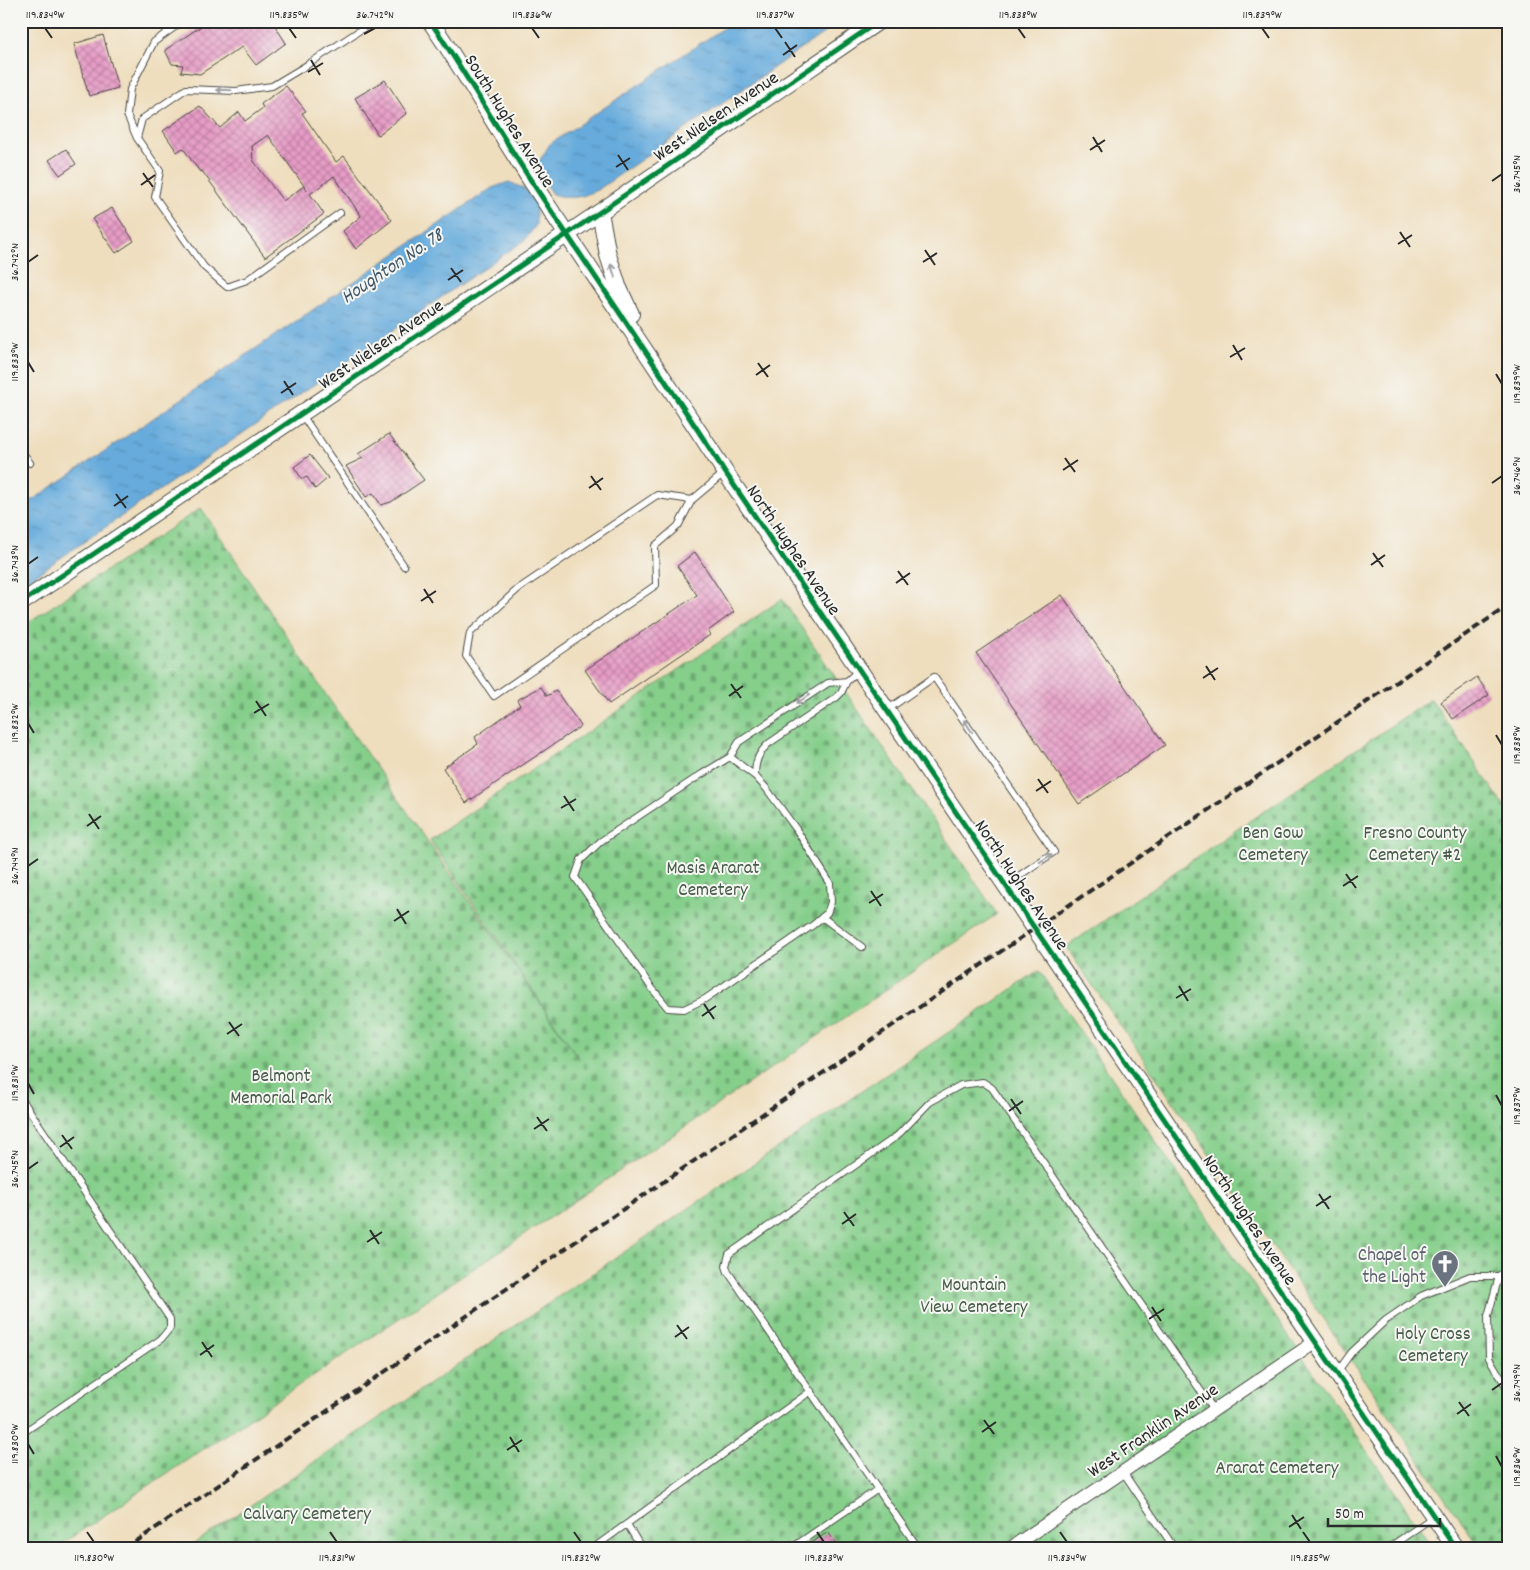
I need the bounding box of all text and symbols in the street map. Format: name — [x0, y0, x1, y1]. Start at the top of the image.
text: 119.834°W — [26, 7, 64, 24]
text: 119.835°W — [269, 7, 309, 24]
text: 36.742°N — [356, 7, 394, 24]
text: 119.836°W — [512, 7, 552, 24]
text: 119.837°W — [756, 7, 794, 24]
text: 119.838°W — [999, 7, 1037, 24]
text: 119.839°W — [1242, 7, 1282, 24]
street label: South Hughes Avenue — [456, 50, 560, 194]
street label: West Nielsen Avenue — [649, 66, 785, 170]
one-way arrow — [216, 86, 232, 95]
text: 36.745°N — [1509, 155, 1526, 193]
water label: Houghton No. 78 — [336, 222, 451, 312]
text: 36.742°N — [7, 243, 24, 281]
one-way arrow — [608, 263, 617, 279]
street label: West Nielsen Avenue — [314, 294, 450, 398]
text: 119.833°W — [7, 342, 24, 381]
text: 119.839°W — [1509, 364, 1526, 404]
text: 36.746°N — [1509, 457, 1526, 495]
street label: North Hughes Avenue — [738, 480, 846, 622]
text: 36.743°N — [7, 545, 24, 583]
one-way arrow — [797, 694, 811, 704]
text: 119.832°W — [7, 703, 24, 742]
one-way arrow — [963, 719, 973, 733]
text: 119.838°W — [1509, 726, 1526, 764]
street label: North Hughes Avenue — [966, 815, 1074, 957]
park label: Ben Gow Cemetery — [1238, 821, 1308, 870]
park label: Fresno County Cemetery #2 — [1364, 821, 1467, 870]
text: 36.744°N — [7, 847, 24, 885]
one-way arrow — [1039, 852, 1053, 863]
park label: Masis Ararat Cemetery — [666, 856, 760, 905]
park label: Belmont Memorial Park — [230, 1064, 332, 1113]
text: 119.831°W — [7, 1065, 24, 1101]
text: 119.837°W — [1509, 1087, 1526, 1125]
text: 36.745°N — [7, 1150, 24, 1188]
street label: North Hughes Avenue — [1194, 1150, 1302, 1292]
place label: Chapel of the Light — [1358, 1243, 1427, 1292]
church icon: Chapel of the Light — [1430, 1249, 1460, 1288]
park label: Mountain View Cemetery — [921, 1273, 1028, 1322]
park label: Holy Cross Cemetery — [1395, 1322, 1471, 1371]
text: 36.749°N — [1509, 1364, 1526, 1402]
street label: West Franklin Avenue — [1083, 1378, 1225, 1486]
text: 119.830°W — [7, 1424, 24, 1464]
text: 119.836°W — [1509, 1447, 1526, 1487]
park label: Ararat Cemetery — [1216, 1456, 1339, 1483]
scale bar — [1328, 1495, 1440, 1527]
park label: Calvary Cemetery — [243, 1502, 371, 1529]
text: 50 m — [1335, 1504, 1364, 1526]
text: 119.830°W — [74, 1550, 114, 1567]
text: 119.831°W — [319, 1550, 355, 1567]
text: 119.832°W — [562, 1550, 601, 1567]
text: 119.833°W — [805, 1550, 844, 1567]
text: 119.834°W — [1048, 1550, 1086, 1567]
text: 119.835°W — [1290, 1550, 1330, 1567]

